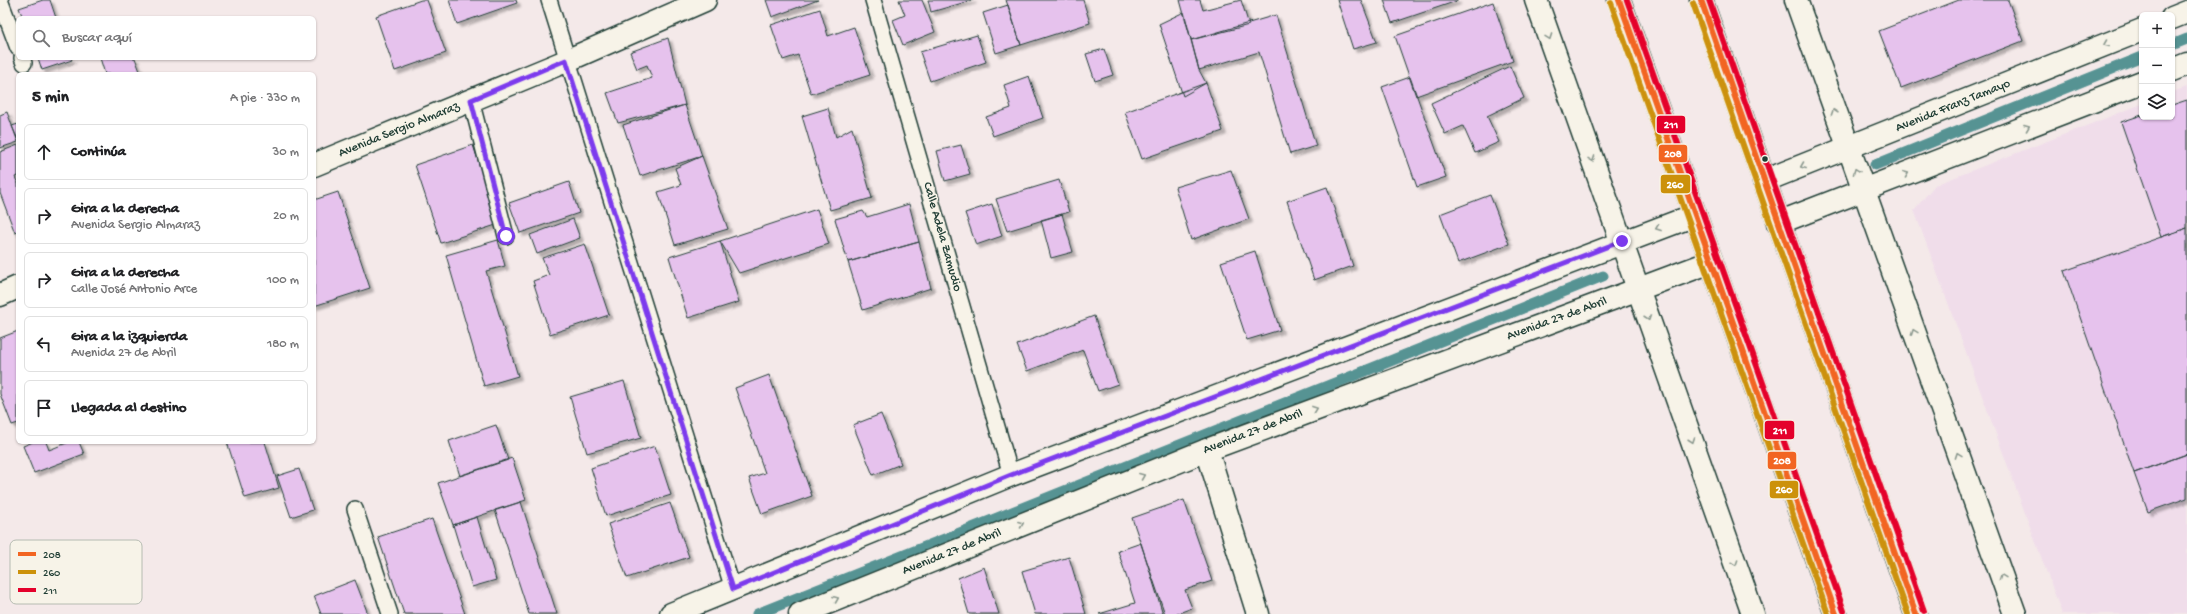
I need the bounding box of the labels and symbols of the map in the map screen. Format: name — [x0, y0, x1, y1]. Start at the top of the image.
one-way arrow — [1544, 33, 1552, 40]
one-way arrow — [2102, 40, 2109, 48]
street label: Avenida Franz Tamayo — [1893, 76, 2013, 136]
street label: Avenida Sergio Almaraz — [336, 98, 463, 161]
one-way arrow — [1831, 108, 1839, 115]
line badge: 211 — [1656, 115, 1686, 134]
text: 211 — [1664, 120, 1678, 132]
one-way arrow — [2023, 123, 2030, 131]
line badge: 208 — [1658, 144, 1688, 163]
text: 208 — [1664, 149, 1682, 161]
unlabelled marker — [1760, 154, 1770, 164]
one-way arrow — [1588, 156, 1596, 163]
one-way arrow — [1800, 161, 1807, 169]
one-way arrow — [1852, 167, 1860, 174]
one-way arrow — [1902, 170, 1909, 178]
line badge: 260 — [1660, 174, 1691, 194]
text: 260 — [1666, 180, 1684, 192]
street label: Calle Adela Zamudio — [919, 181, 965, 294]
one-way arrow — [1655, 224, 1662, 232]
route start — [497, 227, 515, 245]
route end — [1613, 232, 1631, 250]
street label: Avenida 27 de Abril — [1505, 294, 1609, 344]
one-way arrow — [1644, 314, 1652, 321]
one-way arrow — [1911, 329, 1919, 336]
one-way arrow — [1312, 405, 1319, 413]
street label: Avenida 27 de Abril — [1201, 406, 1305, 458]
line badge: 211 — [1764, 420, 1795, 440]
text: 211 — [1773, 426, 1787, 438]
one-way arrow — [1687, 437, 1695, 444]
line badge: 208 — [1767, 451, 1797, 470]
one-way arrow — [1954, 451, 1963, 458]
text: 208 — [1773, 456, 1791, 468]
one-way arrow — [1138, 472, 1145, 480]
line badge: 260 — [1769, 480, 1799, 499]
text: 260 — [1775, 485, 1793, 497]
one-way arrow — [1018, 521, 1025, 529]
street label: Avenida 27 de Abril — [900, 525, 1004, 579]
legend — [10, 540, 142, 604]
text: 208 — [43, 550, 61, 562]
one-way arrow — [1730, 559, 1739, 566]
text: 260 — [43, 568, 60, 580]
one-way arrow — [1998, 574, 2006, 581]
text: 211 — [43, 586, 57, 598]
one-way arrow — [832, 596, 839, 604]

